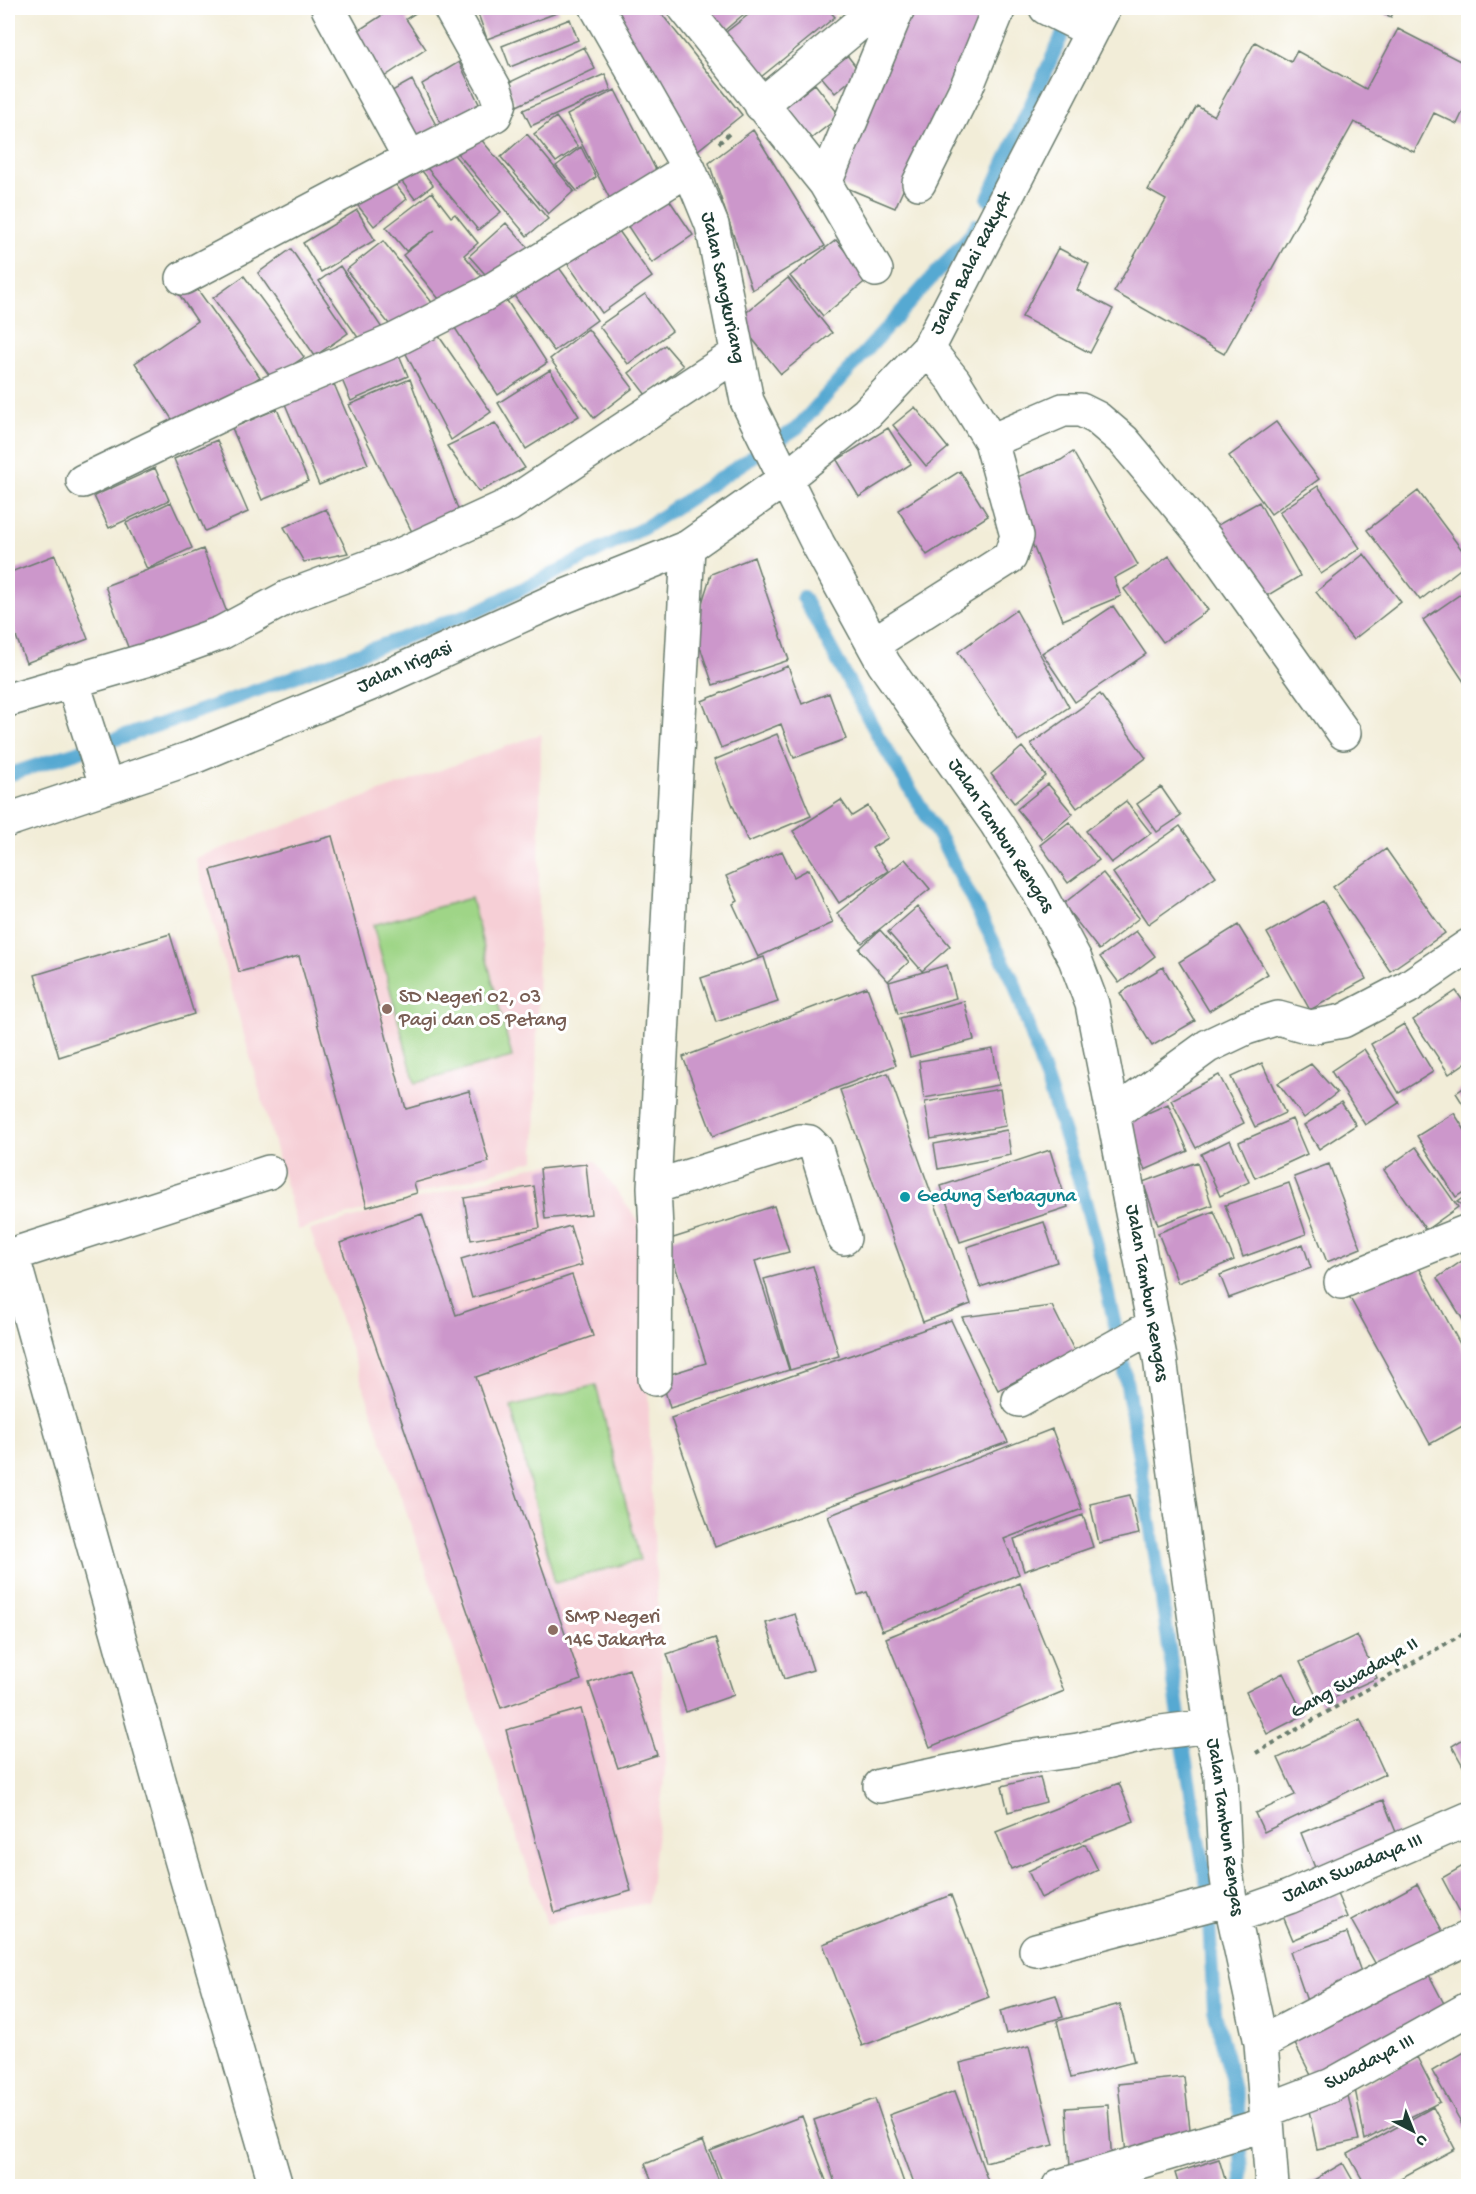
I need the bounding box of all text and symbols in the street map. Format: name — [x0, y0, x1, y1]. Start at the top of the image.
street label: Jalan Balai Rakyat — [926, 187, 1019, 339]
street label: Jalan Sangkuriang — [695, 210, 749, 366]
street label: Jalan Irigasi — [354, 637, 456, 699]
street label: Jalan Tambun Rengas — [942, 755, 1059, 918]
place label: SD Negeri 02, 03 Pagi dan 05 Petang — [398, 987, 567, 1033]
marker: SD Negeri 02, 03 Pagi dan 05 Petang — [380, 1002, 394, 1016]
place label: Gedung Serbaguna — [917, 1186, 1077, 1209]
marker: Gedung Serbaguna — [898, 1190, 912, 1204]
street label: Jalan Tambun Rengas — [1119, 1203, 1173, 1384]
place label: SMP Negeri 146 Jakarta — [564, 1607, 666, 1653]
marker: SMP Negeri 146 Jakarta — [546, 1623, 560, 1637]
street label: Gang Swadaya II — [1287, 1633, 1423, 1725]
street label: Jalan Tambun Rengas — [1200, 1737, 1248, 1918]
street label: Jalan Swadaya III — [1279, 1829, 1427, 1909]
street label: Swadaya III — [1321, 2030, 1419, 2096]
north arrow — [1383, 2101, 1443, 2161]
text: U — [1410, 2129, 1430, 2150]

